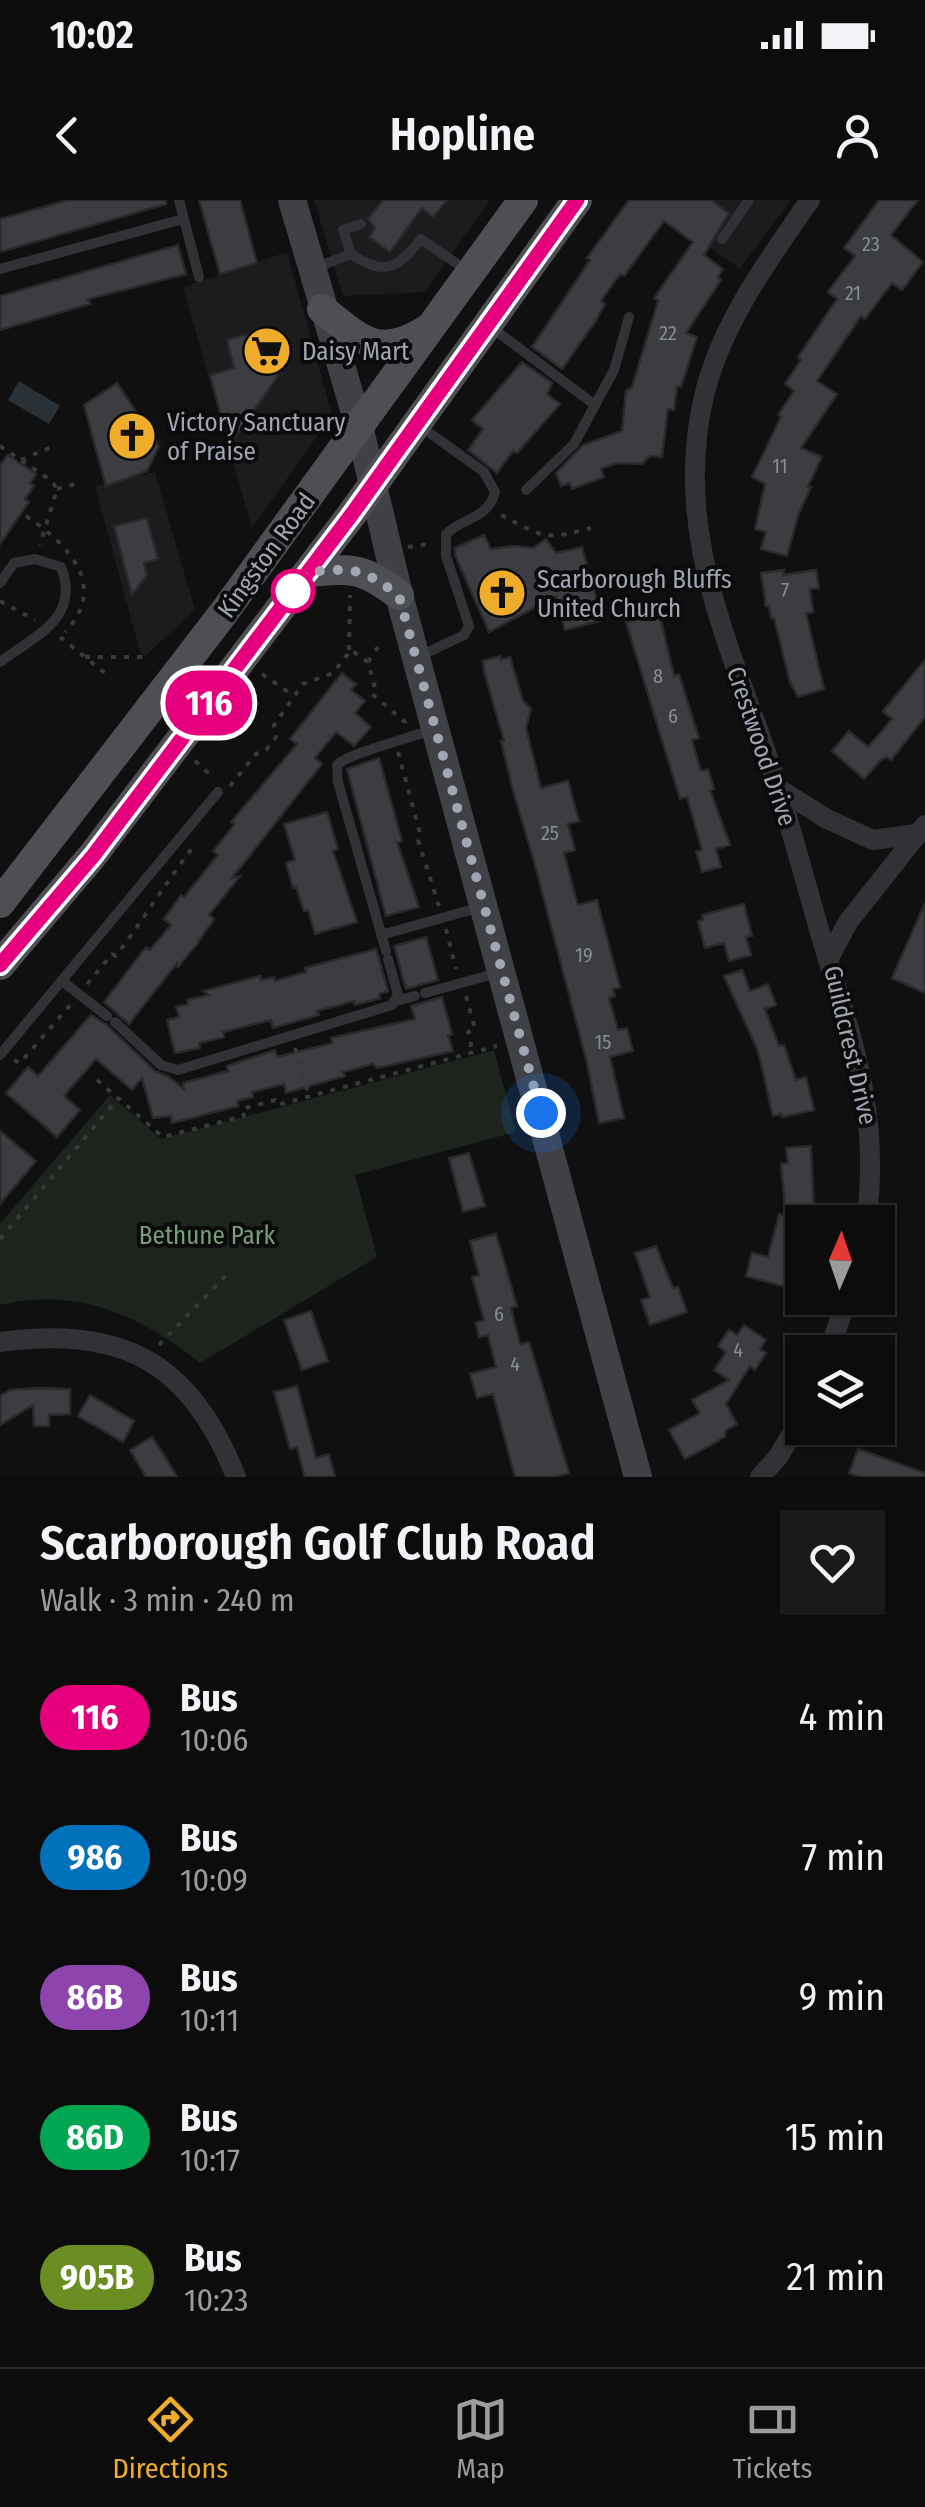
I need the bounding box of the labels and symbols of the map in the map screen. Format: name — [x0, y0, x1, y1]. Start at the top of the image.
house number: 23 — [862, 232, 880, 256]
house number: 21 — [845, 281, 861, 305]
house number: 22 — [659, 321, 677, 345]
supermarket icon: Daisy Mart — [241, 325, 293, 377]
place label: Daisy Mart — [302, 337, 410, 367]
place label: Victory Sanctuary of Praise — [167, 408, 345, 467]
church icon: Victory Sanctuary of Praise — [106, 410, 158, 462]
house number: 11 — [772, 454, 788, 478]
street label: Kingston Road — [212, 487, 322, 624]
place label: Scarborough Bluffs United Church — [537, 565, 732, 624]
church icon: Scarborough Bluffs United Church — [476, 567, 528, 619]
unlabelled marker — [272, 570, 314, 612]
house number: 7 — [781, 578, 789, 602]
street label: Crestwood Drive — [720, 663, 802, 830]
house number: 8 — [653, 664, 663, 688]
line badge: 116 — [152, 670, 266, 736]
house number: 6 — [668, 704, 678, 728]
house number: 25 — [541, 821, 559, 845]
house number: 19 — [575, 943, 593, 967]
street label: Guildcrest Drive — [817, 963, 883, 1128]
house number: 15 — [595, 1030, 611, 1054]
your location — [516, 1088, 566, 1138]
north arrow — [785, 1205, 895, 1315]
park label: Bethune Park — [139, 1221, 275, 1251]
house number: 6 — [494, 1302, 504, 1326]
house number: 4 — [733, 1338, 743, 1362]
house number: 4 — [510, 1352, 520, 1376]

